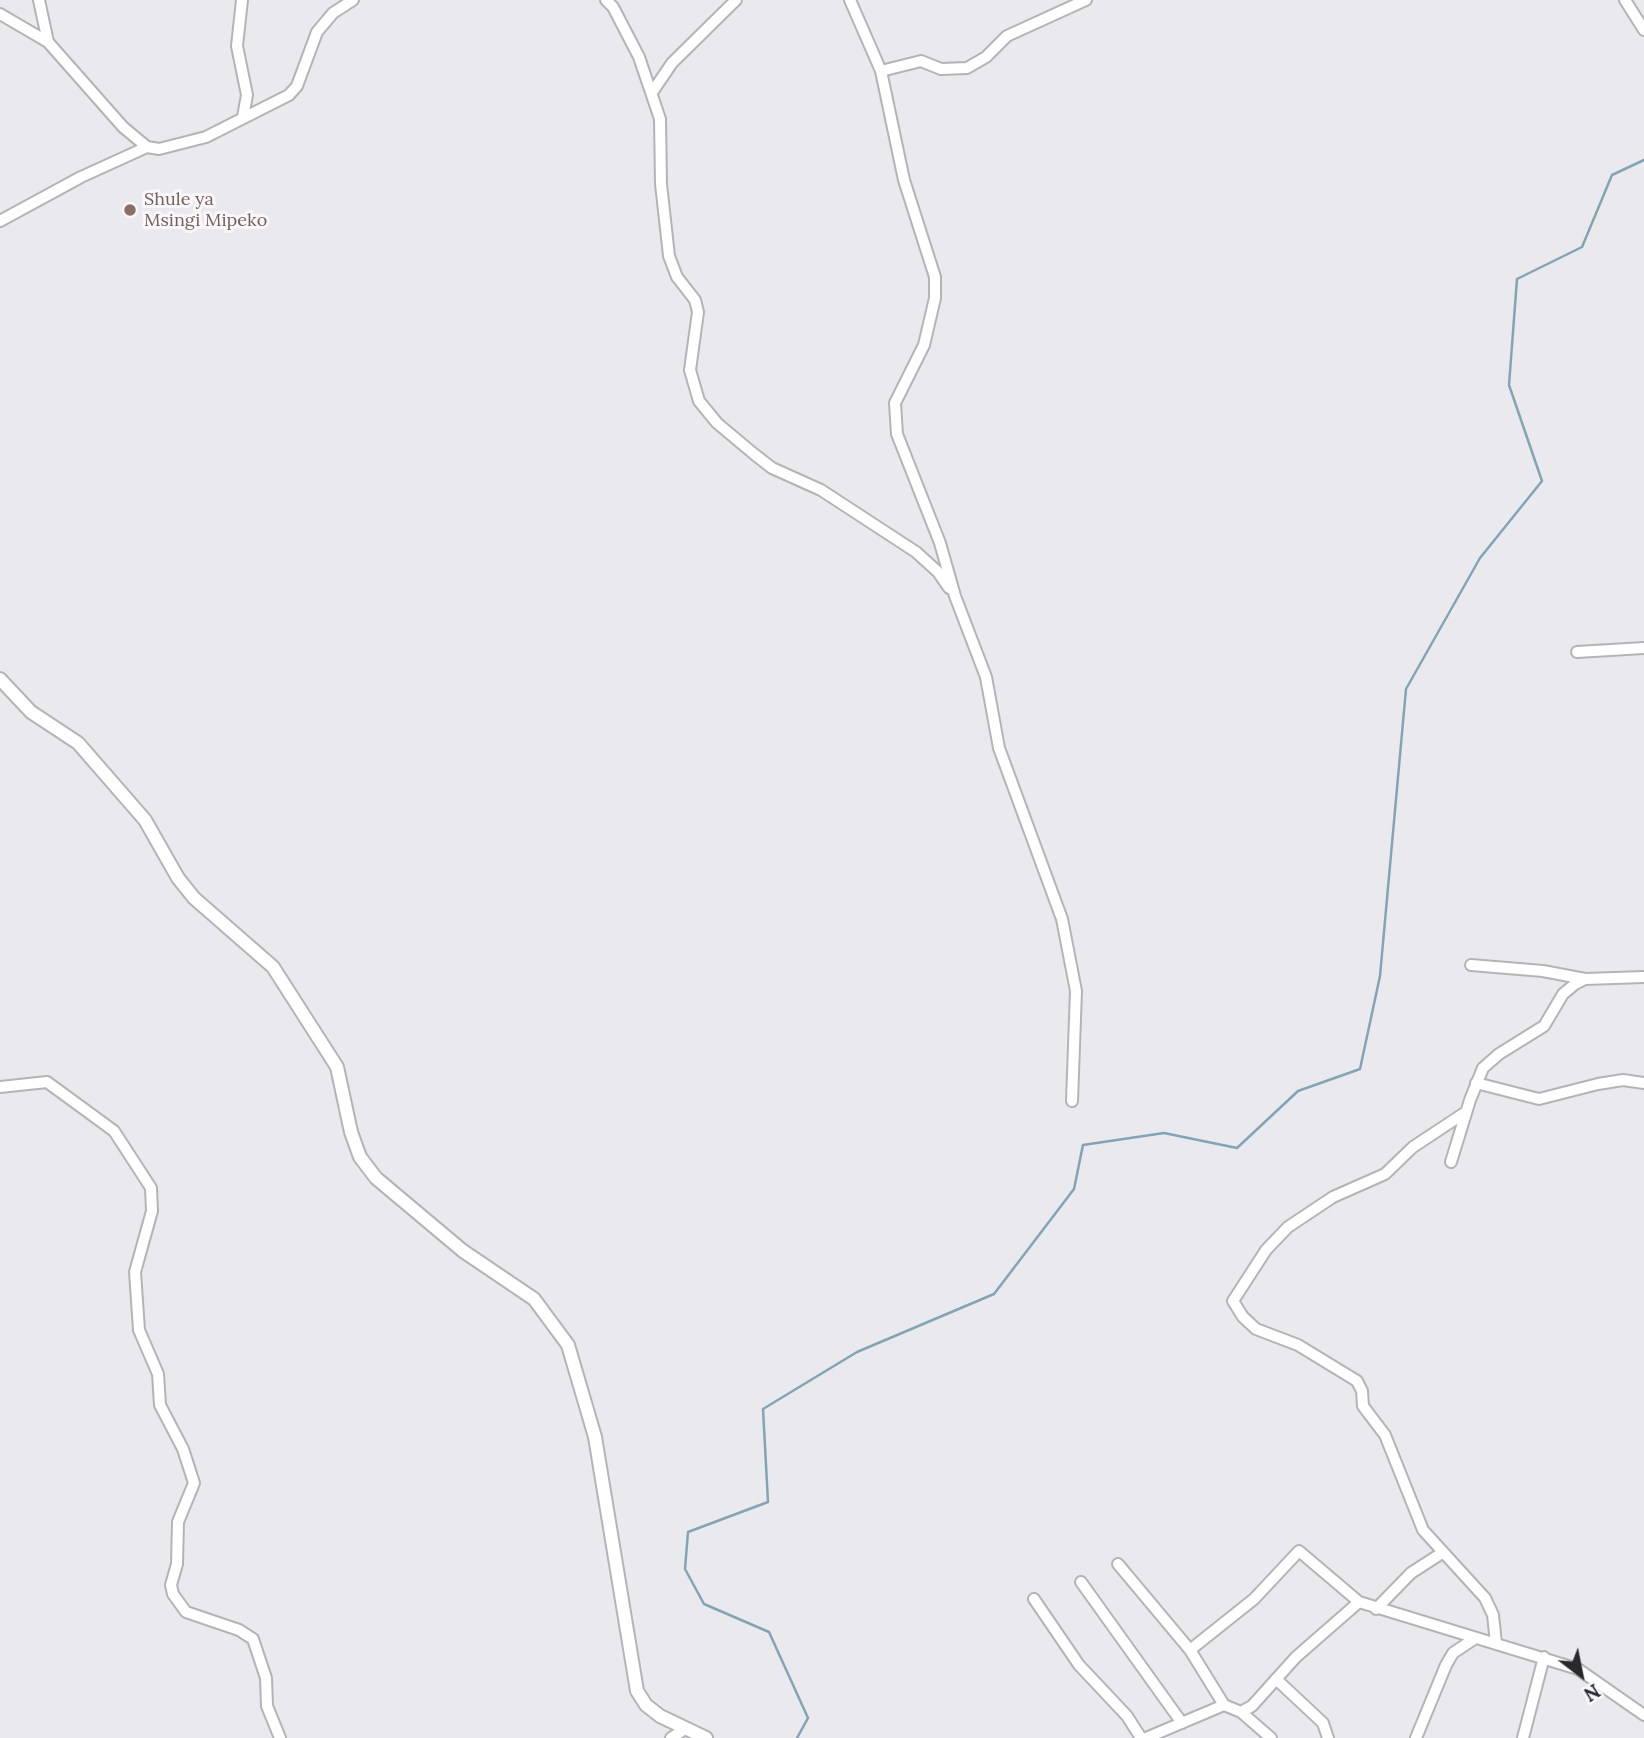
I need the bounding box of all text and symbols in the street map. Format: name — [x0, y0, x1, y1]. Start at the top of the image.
place label: Shule ya Msingi Mipeko — [144, 189, 267, 232]
marker: Shule ya Msingi Mipeko — [122, 202, 138, 218]
north arrow — [1546, 1640, 1616, 1710]
text: N — [1580, 1679, 1605, 1707]

